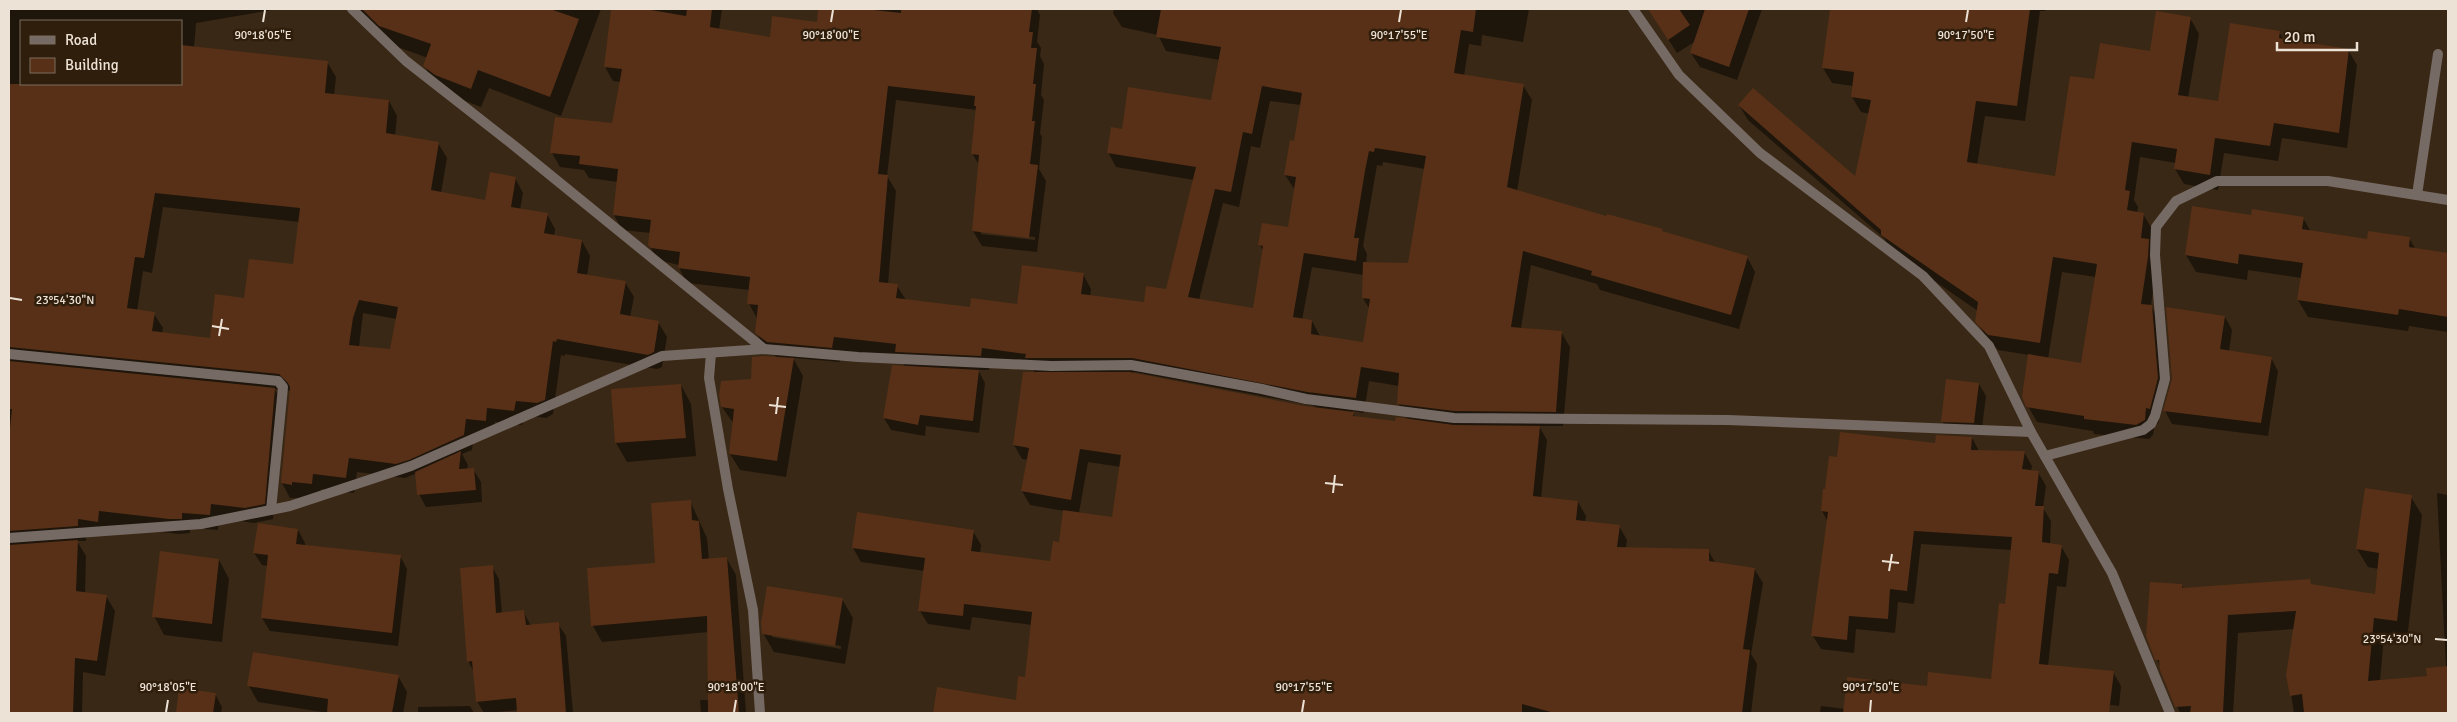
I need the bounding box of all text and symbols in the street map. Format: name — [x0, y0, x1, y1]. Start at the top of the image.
legend — [20, 20, 182, 85]
scale bar — [2277, 20, 2357, 52]
text: 90°18'05"E — [234, 28, 292, 43]
text: 90°18'00"E — [802, 28, 860, 43]
text: 90°17'55"E — [1370, 28, 1428, 43]
text: 90°17'50"E — [1937, 28, 1995, 43]
text: 20 m — [2284, 28, 2315, 46]
text: Road — [65, 31, 97, 49]
text: Building — [65, 56, 119, 74]
text: 23°54'30"N — [36, 293, 94, 308]
text: 23°54'30"N — [2363, 632, 2421, 647]
text: 90°18'05"E — [139, 680, 197, 695]
text: 90°18'00"E — [707, 680, 765, 695]
text: 90°17'55"E — [1275, 680, 1333, 695]
text: 90°17'50"E — [1842, 680, 1900, 695]

